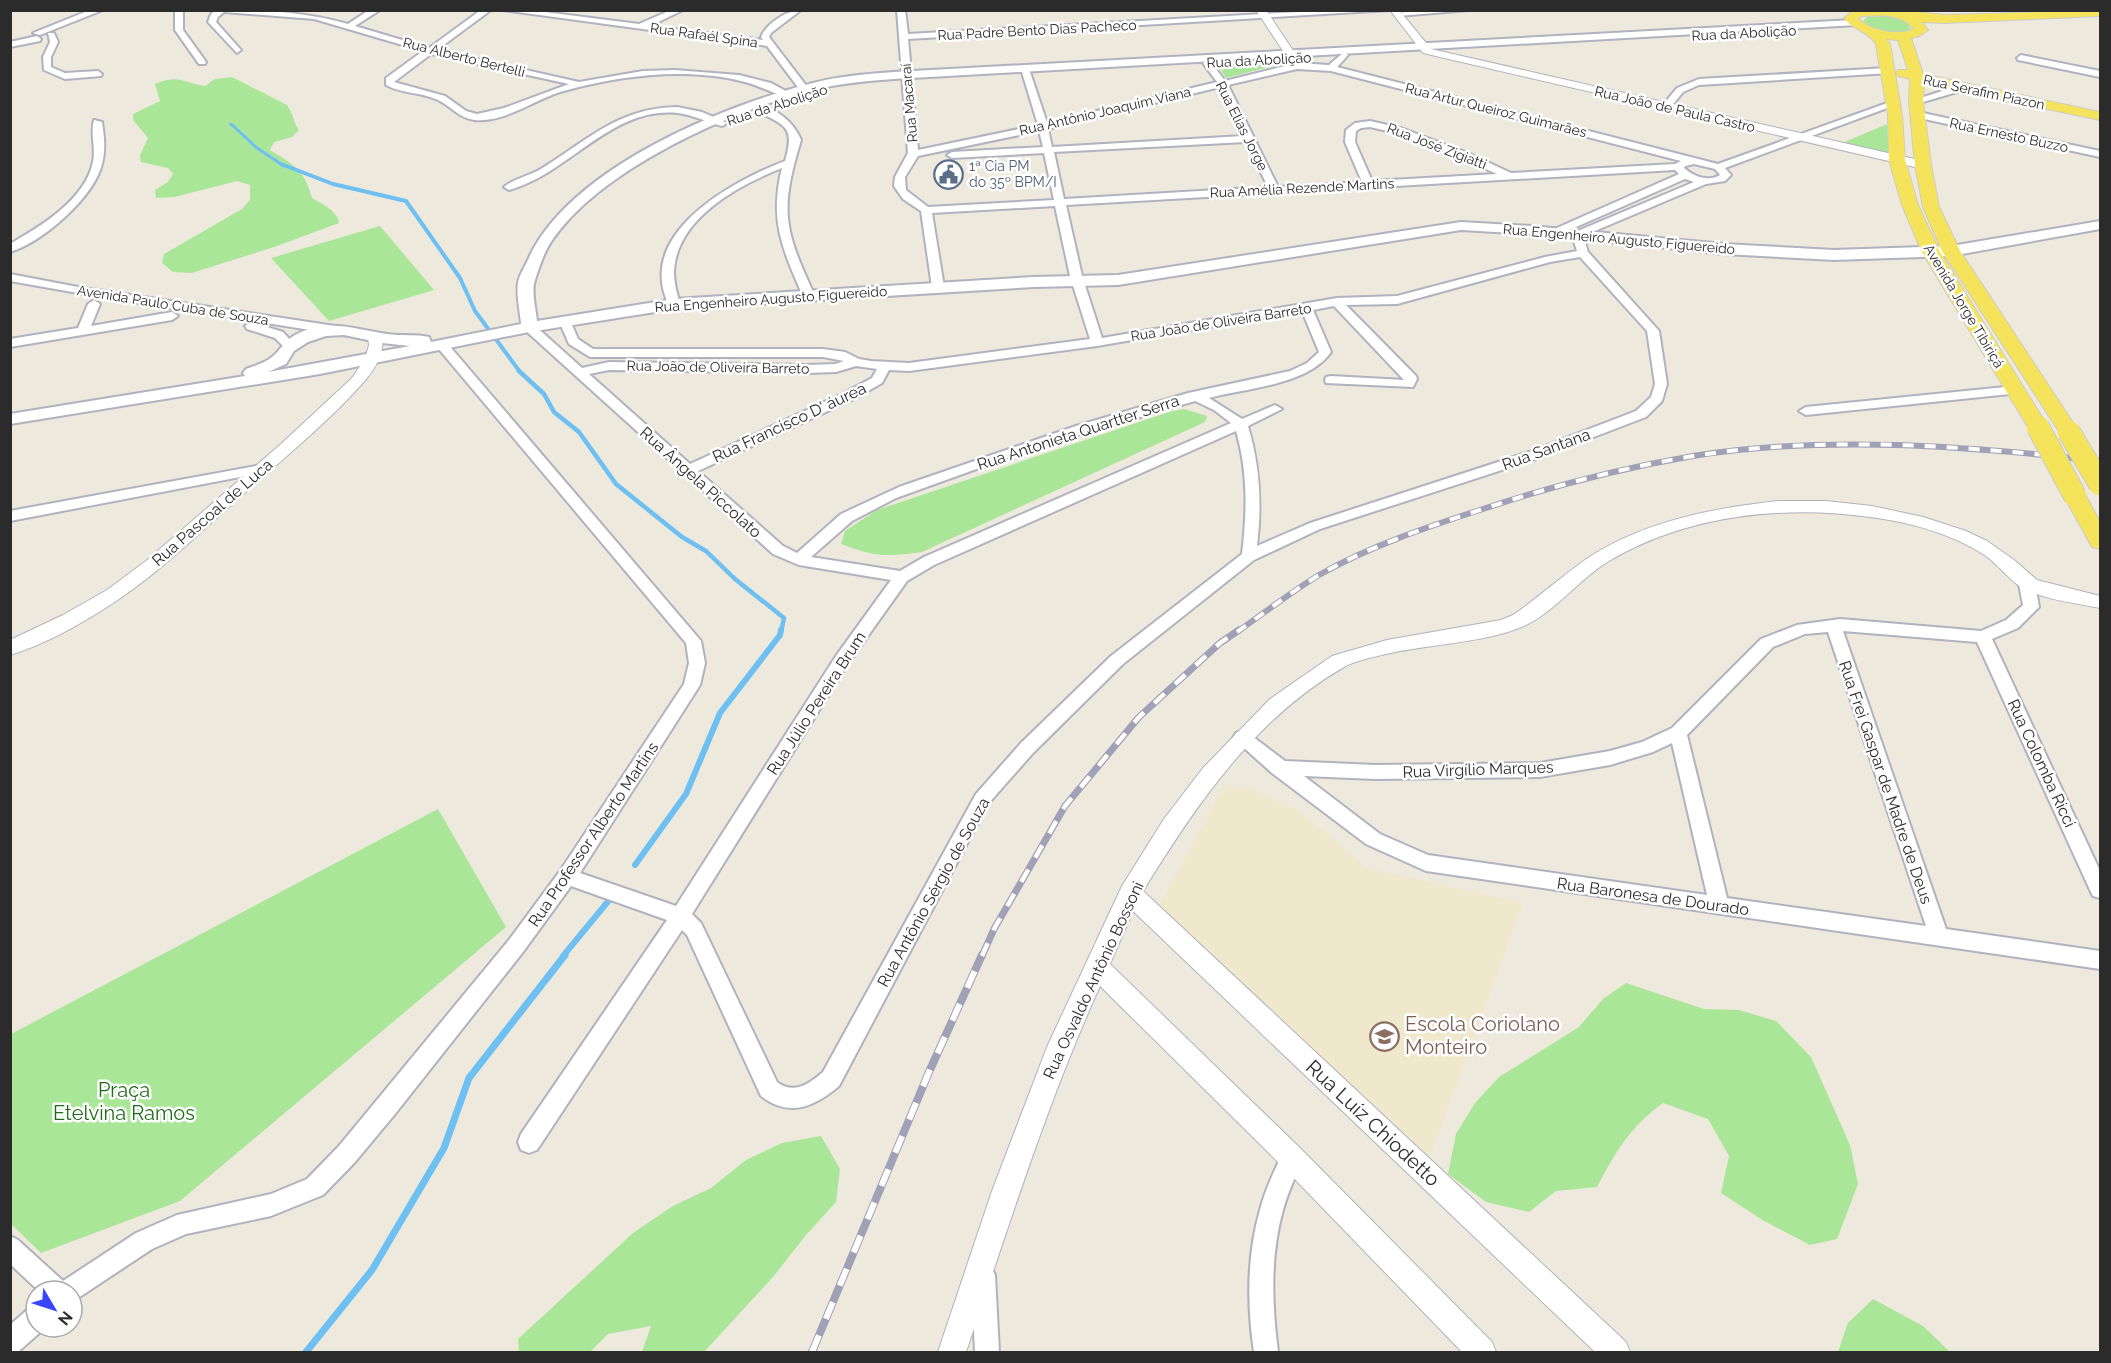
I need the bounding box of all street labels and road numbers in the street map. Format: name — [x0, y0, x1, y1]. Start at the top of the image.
street label: Rua Padre Bento Dias Pacheco — [937, 17, 1137, 43]
street label: Rua Rafaél Spina — [649, 20, 759, 50]
street label: Rua da Abolição — [1691, 22, 1797, 44]
street label: Rua Alberto Bertelli — [401, 34, 527, 80]
street label: Rua da Abolição — [1206, 49, 1312, 71]
street label: Rua Macaraí — [897, 62, 920, 143]
street label: Rua Serafim Piazon — [1922, 71, 2046, 113]
street label: Rua Elias Jorge — [1213, 79, 1271, 173]
street label: Rua Artur Queiroz Guimarães — [1404, 80, 1589, 140]
street label: Rua da Abolição — [725, 81, 829, 129]
street label: Rua Antônio Joaquim Viana — [1018, 83, 1192, 139]
street label: Rua João de Paula Castro — [1593, 83, 1757, 135]
street label: Rua Ernesto Buzzo — [1948, 115, 2070, 155]
street label: Rua José Zigiatti — [1385, 120, 1489, 172]
street label: Rua Amélia Rezende Martins — [1209, 175, 1395, 201]
street label: Rua Engenheiro Augusto Figuereido — [1502, 221, 1736, 257]
street label: Avenida Jorge Tibiriçá — [1921, 241, 2007, 371]
street label: Avenida Paulo Cuba de Souza — [76, 282, 270, 328]
street label: Rua Engenheiro Augusto Figuereido — [654, 283, 888, 315]
street label: Rua João de Oliveira Barreto — [1130, 300, 1312, 344]
street label: Rua João de Oliveira Barreto — [627, 357, 809, 377]
street label: Rua Francisco D' áurea — [709, 378, 869, 466]
street label: Rua Antonieta Quartter Serra — [975, 391, 1182, 474]
street label: Rua Ângela Piccolato — [636, 422, 766, 542]
street label: Rua Santana — [1499, 425, 1593, 474]
street label: Rua Pascoal de Luca — [148, 455, 277, 570]
street label: Rua Júlio Pereira Brum — [763, 628, 870, 779]
street label: Rua Frei Gaspar de Madre de Deus — [1835, 658, 1936, 907]
street label: Rua Colomba Ricci — [2004, 696, 2080, 830]
street label: Rua Professor Alberto Martins — [524, 738, 663, 930]
street label: Rua Virgílio Marques — [1402, 757, 1554, 782]
street label: Rua Antônio Sérgio de Souza — [873, 794, 994, 990]
street label: Rua Baronesa de Dourado — [1556, 874, 1750, 919]
street label: Rua Osvaldo Antônio Bossoni — [1039, 878, 1148, 1082]
street label: Rua Luíz Chiodetto — [1301, 1055, 1445, 1191]

